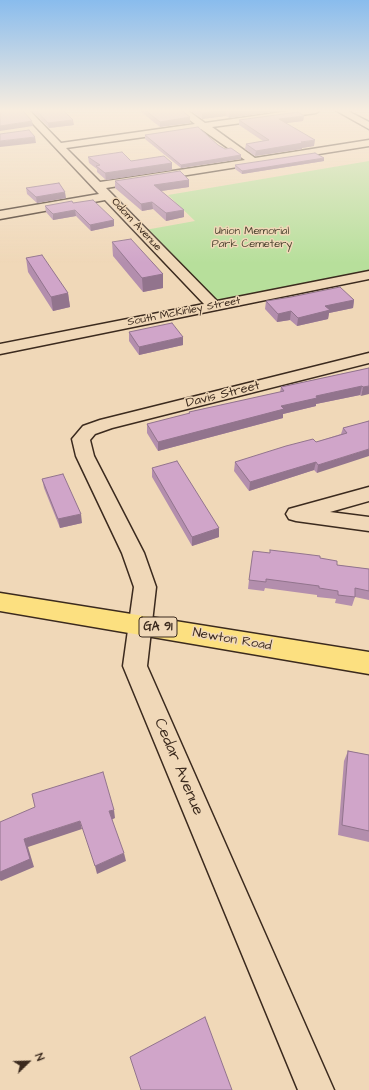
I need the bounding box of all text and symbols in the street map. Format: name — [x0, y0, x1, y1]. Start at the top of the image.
street label: Odom Avenue — [108, 196, 164, 254]
park label: Union Memorial Park Cemetery — [212, 225, 292, 251]
street label: South McKinley Street — [126, 295, 242, 329]
street label: Davis Street — [184, 378, 262, 412]
road number: GA 91 — [139, 617, 177, 637]
street label: Newton Road — [191, 625, 273, 655]
street label: Cedar Avenue — [149, 716, 207, 818]
north arrow — [8, 1042, 48, 1082]
text: N — [31, 1051, 48, 1063]

